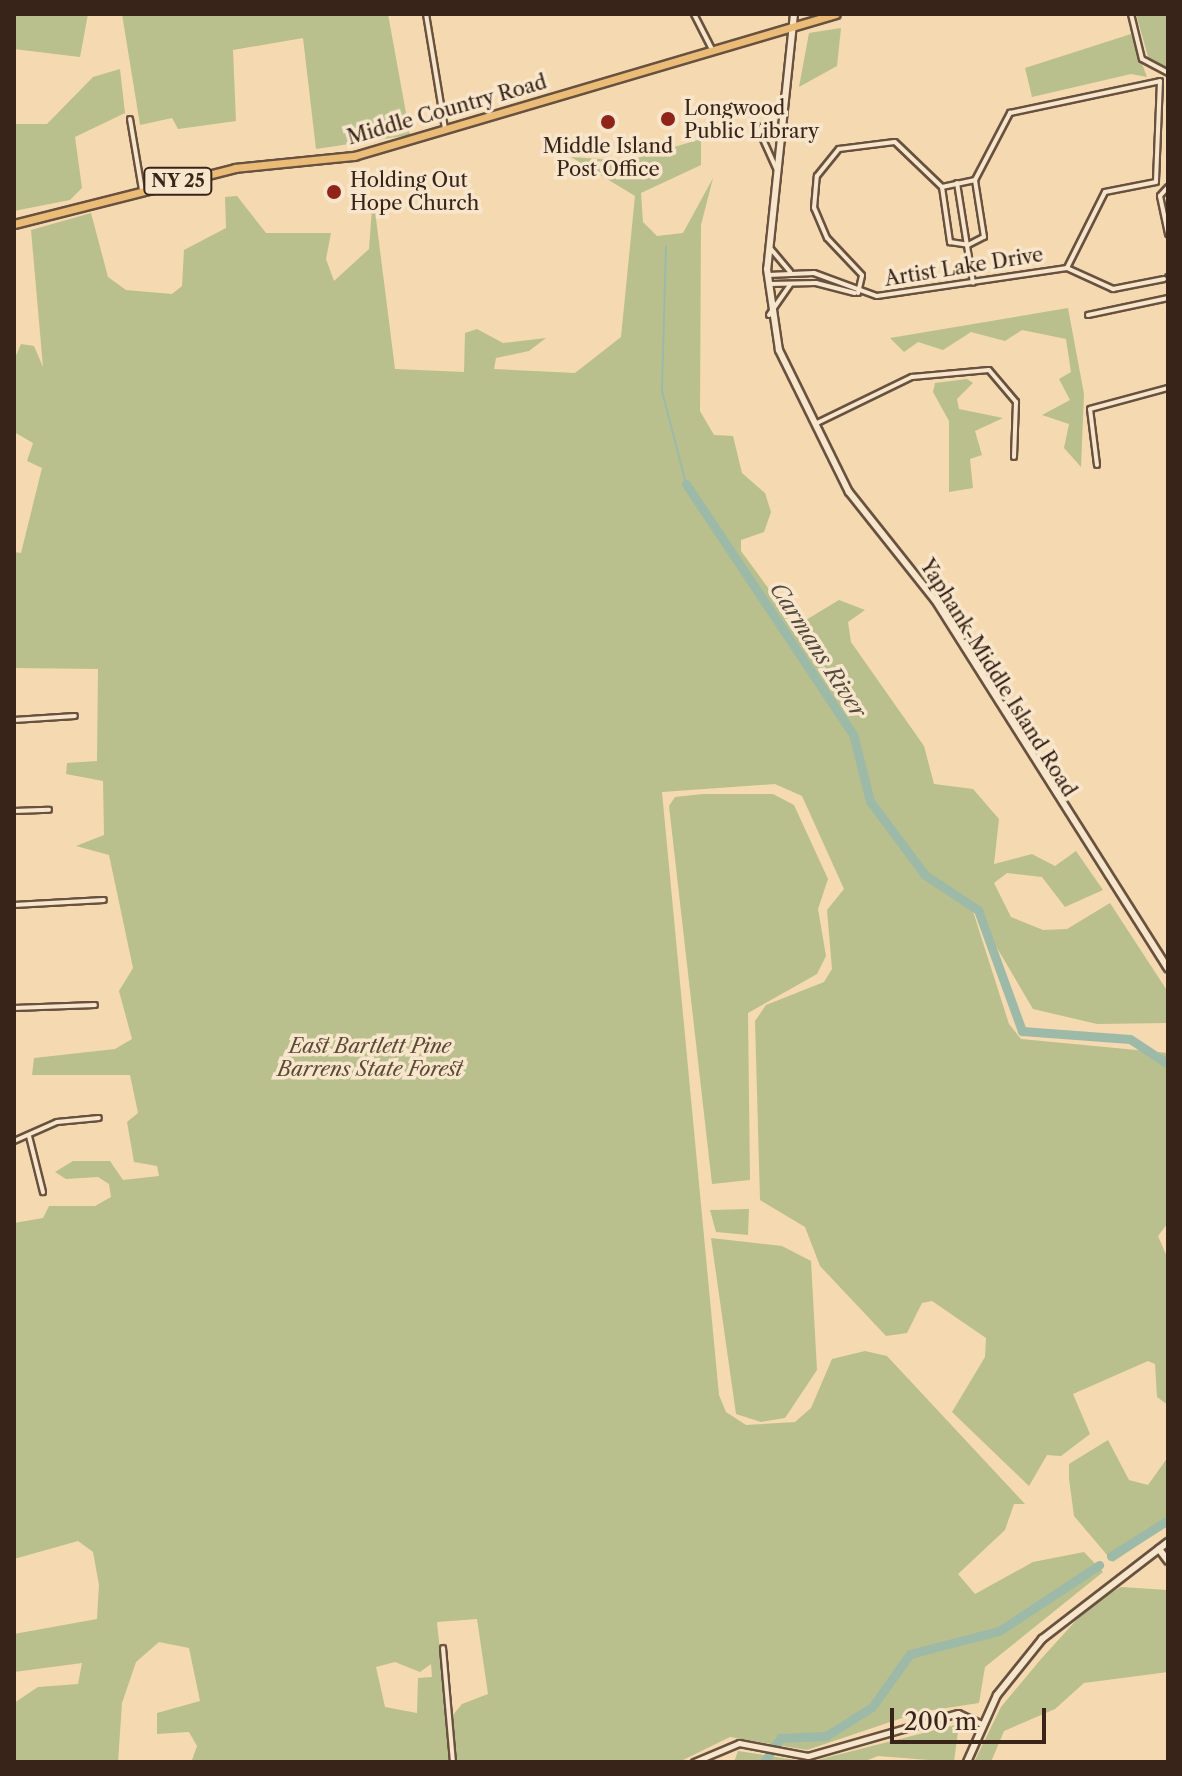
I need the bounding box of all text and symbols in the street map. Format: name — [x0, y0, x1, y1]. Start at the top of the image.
street label: Middle Country Road — [344, 70, 550, 150]
place label: Longwood Public Library — [684, 96, 819, 143]
marker: Longwood Public Library — [659, 110, 677, 128]
marker: Middle Island Post Office — [599, 113, 617, 131]
place label: Middle Island Post Office — [543, 134, 673, 181]
road number: NY 25 — [142, 167, 214, 195]
place label: Holding Out Hope Church — [350, 168, 479, 215]
marker: Holding Out Hope Church — [325, 183, 343, 201]
street label: Artist Lake Drive — [883, 243, 1045, 291]
street label: Yaphank-Middle Island Road — [915, 555, 1081, 801]
water label: Carmans River — [764, 577, 872, 723]
park label: East Bartlett Pine Barrens State Forest — [277, 1034, 463, 1081]
scale bar — [894, 1692, 1050, 1742]
text: 200 m — [904, 1707, 977, 1736]

